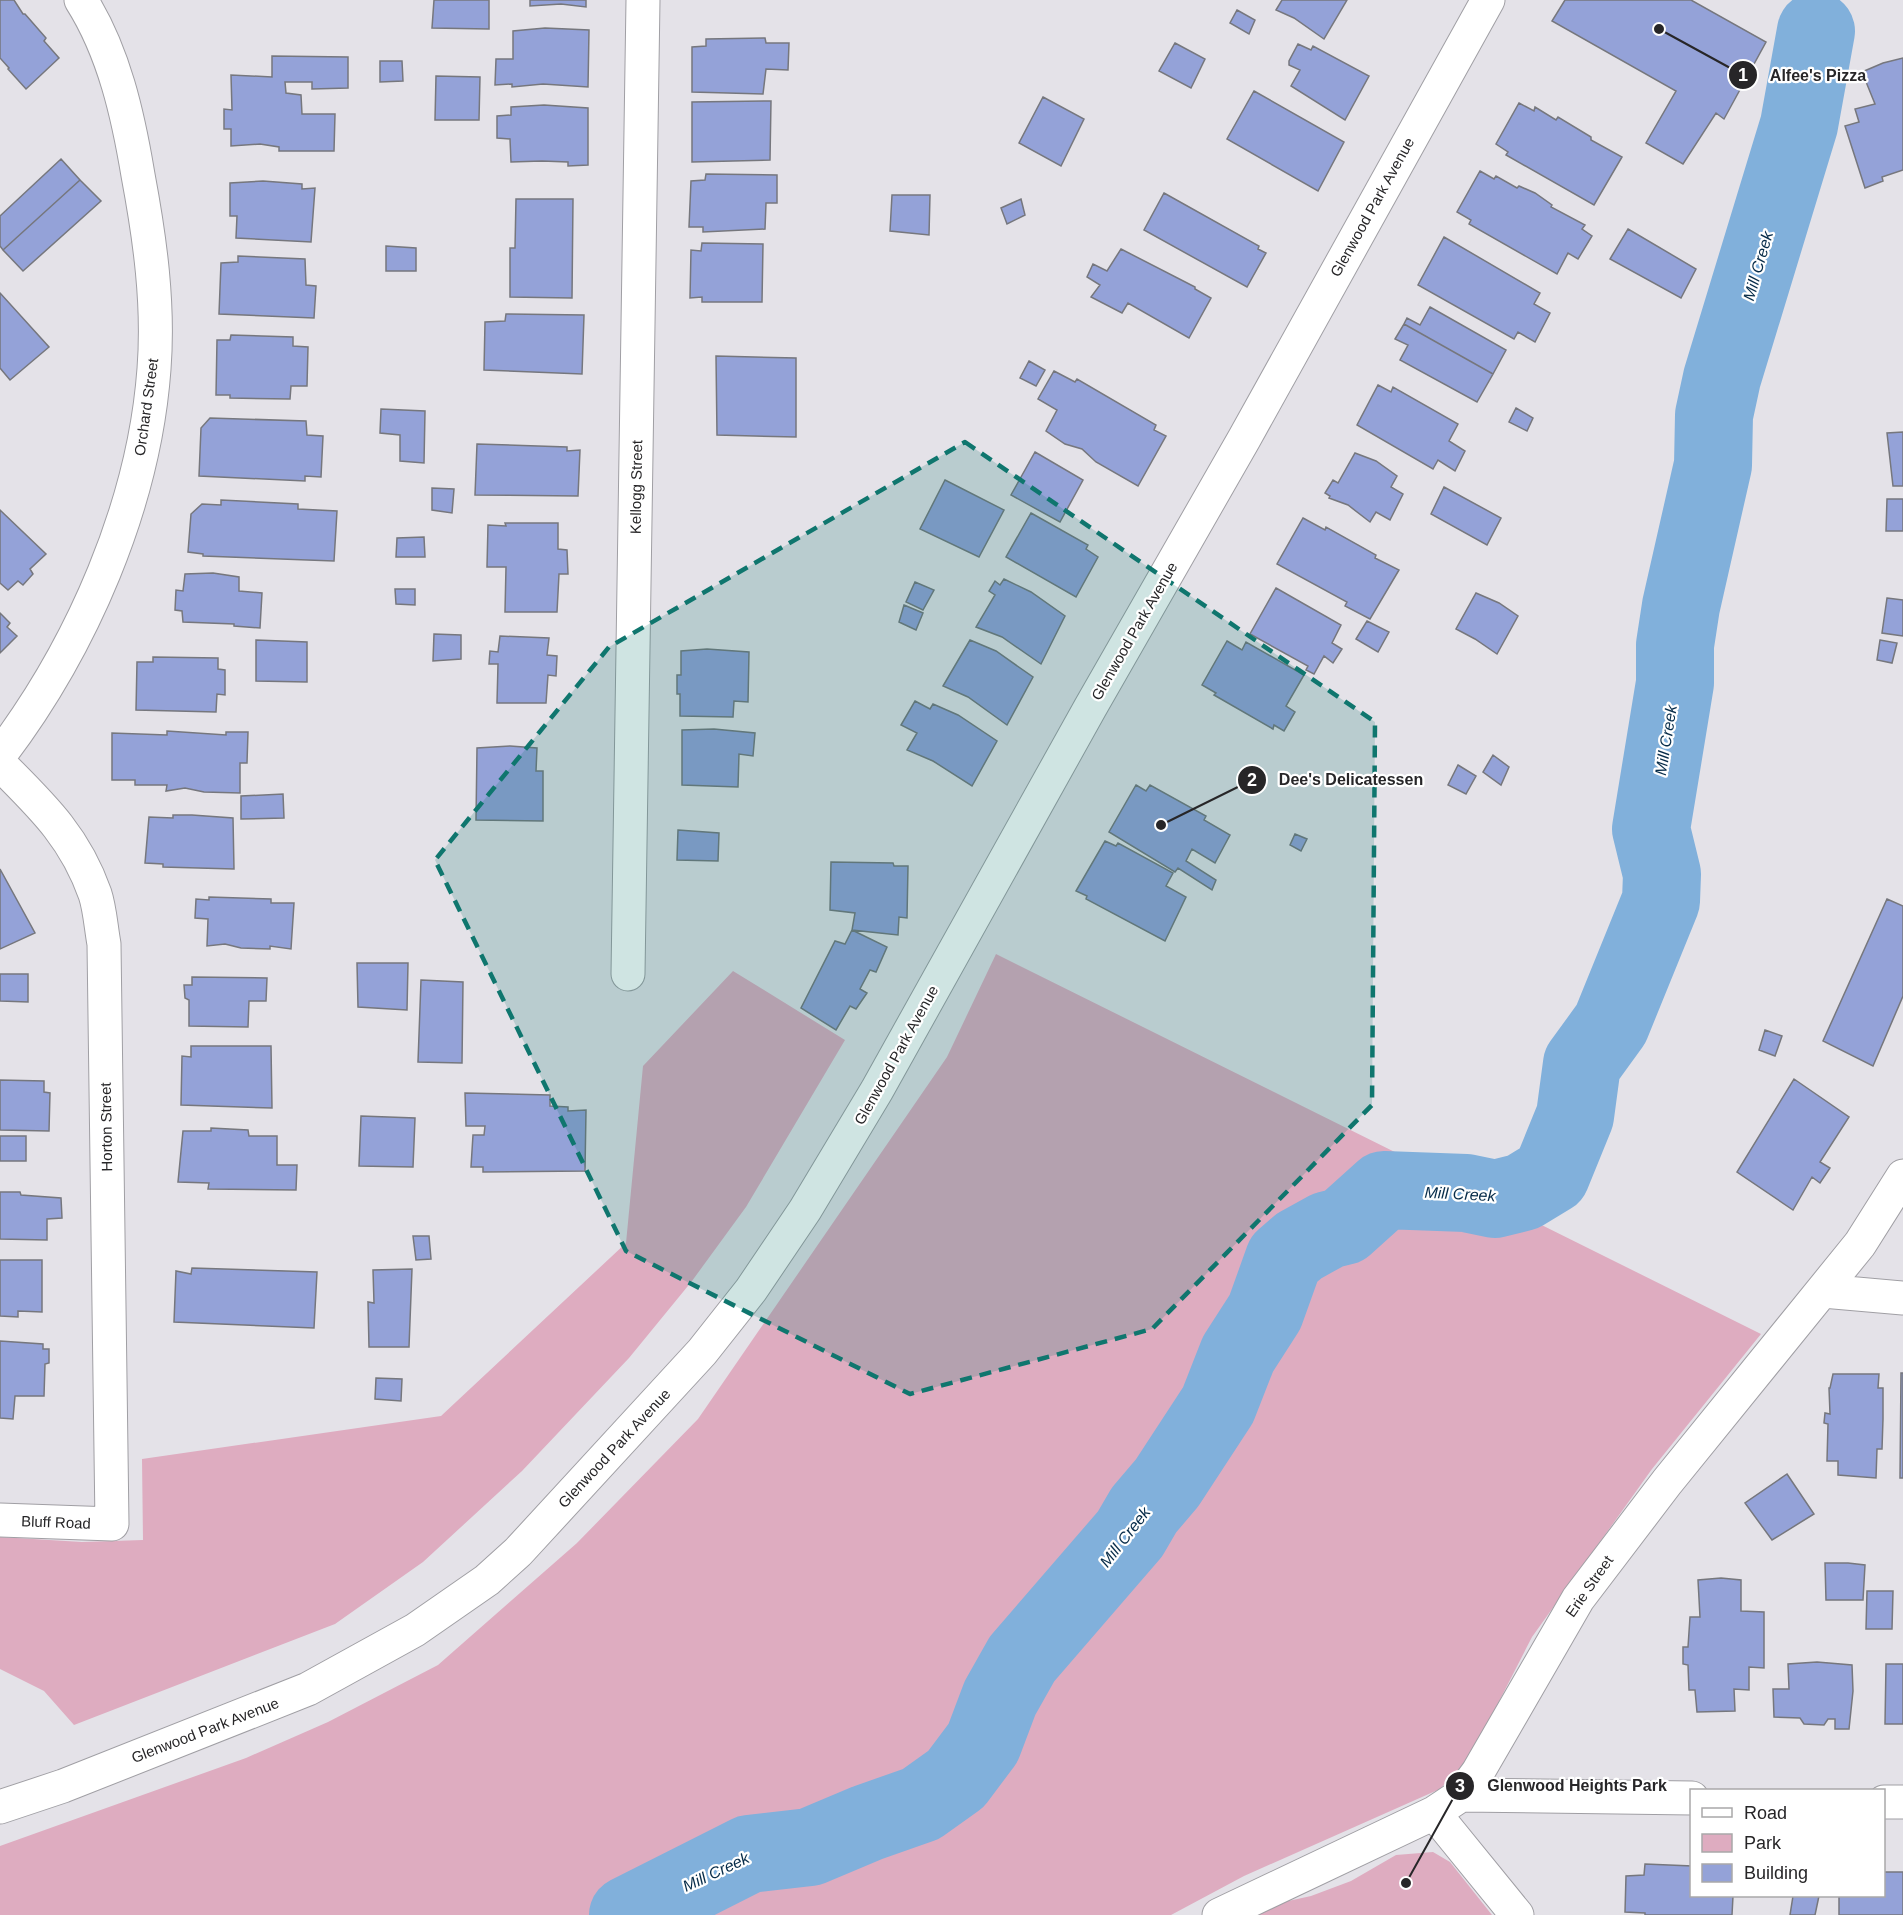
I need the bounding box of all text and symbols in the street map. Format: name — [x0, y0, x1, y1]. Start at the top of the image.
callout: Alfee's Pizza — [1728, 58, 1879, 92]
text: 1 — [1738, 65, 1748, 85]
text: Alfee's Pizza — [1770, 67, 1866, 84]
street label: Glenwood Park Avenue — [1327, 134, 1417, 280]
water label: Mill Creek — [1740, 229, 1776, 303]
street label: Orchard Street — [131, 356, 161, 457]
street label: Kellogg Street — [627, 439, 645, 534]
street label: Glenwood Park Avenue — [1088, 559, 1180, 703]
water label: Mill Creek — [1652, 703, 1680, 776]
callout: Dee's Delicatessen — [1237, 763, 1435, 797]
text: 2 — [1247, 770, 1257, 790]
text: Dee's Delicatessen — [1279, 771, 1423, 788]
street label: Glenwood Park Avenue — [851, 982, 941, 1128]
street label: Horton Street — [97, 1081, 115, 1172]
water label: Mill Creek — [1424, 1184, 1497, 1204]
street label: Glenwood Park Avenue — [554, 1385, 674, 1511]
water label: Mill Creek — [1096, 1503, 1154, 1570]
street label: Bluff Road — [21, 1512, 91, 1532]
street label: Erie Street — [1562, 1551, 1617, 1620]
street label: Glenwood Park Avenue — [129, 1694, 281, 1766]
callout: Glenwood Heights Park — [1445, 1769, 1679, 1803]
text: 3 — [1455, 1776, 1465, 1796]
text: Glenwood Heights Park — [1487, 1777, 1667, 1794]
legend — [1690, 1789, 1885, 1897]
text: Road — [1744, 1803, 1787, 1823]
text: Park — [1744, 1833, 1782, 1853]
water label: Mill Creek — [680, 1849, 753, 1895]
text: Building — [1744, 1863, 1808, 1883]

